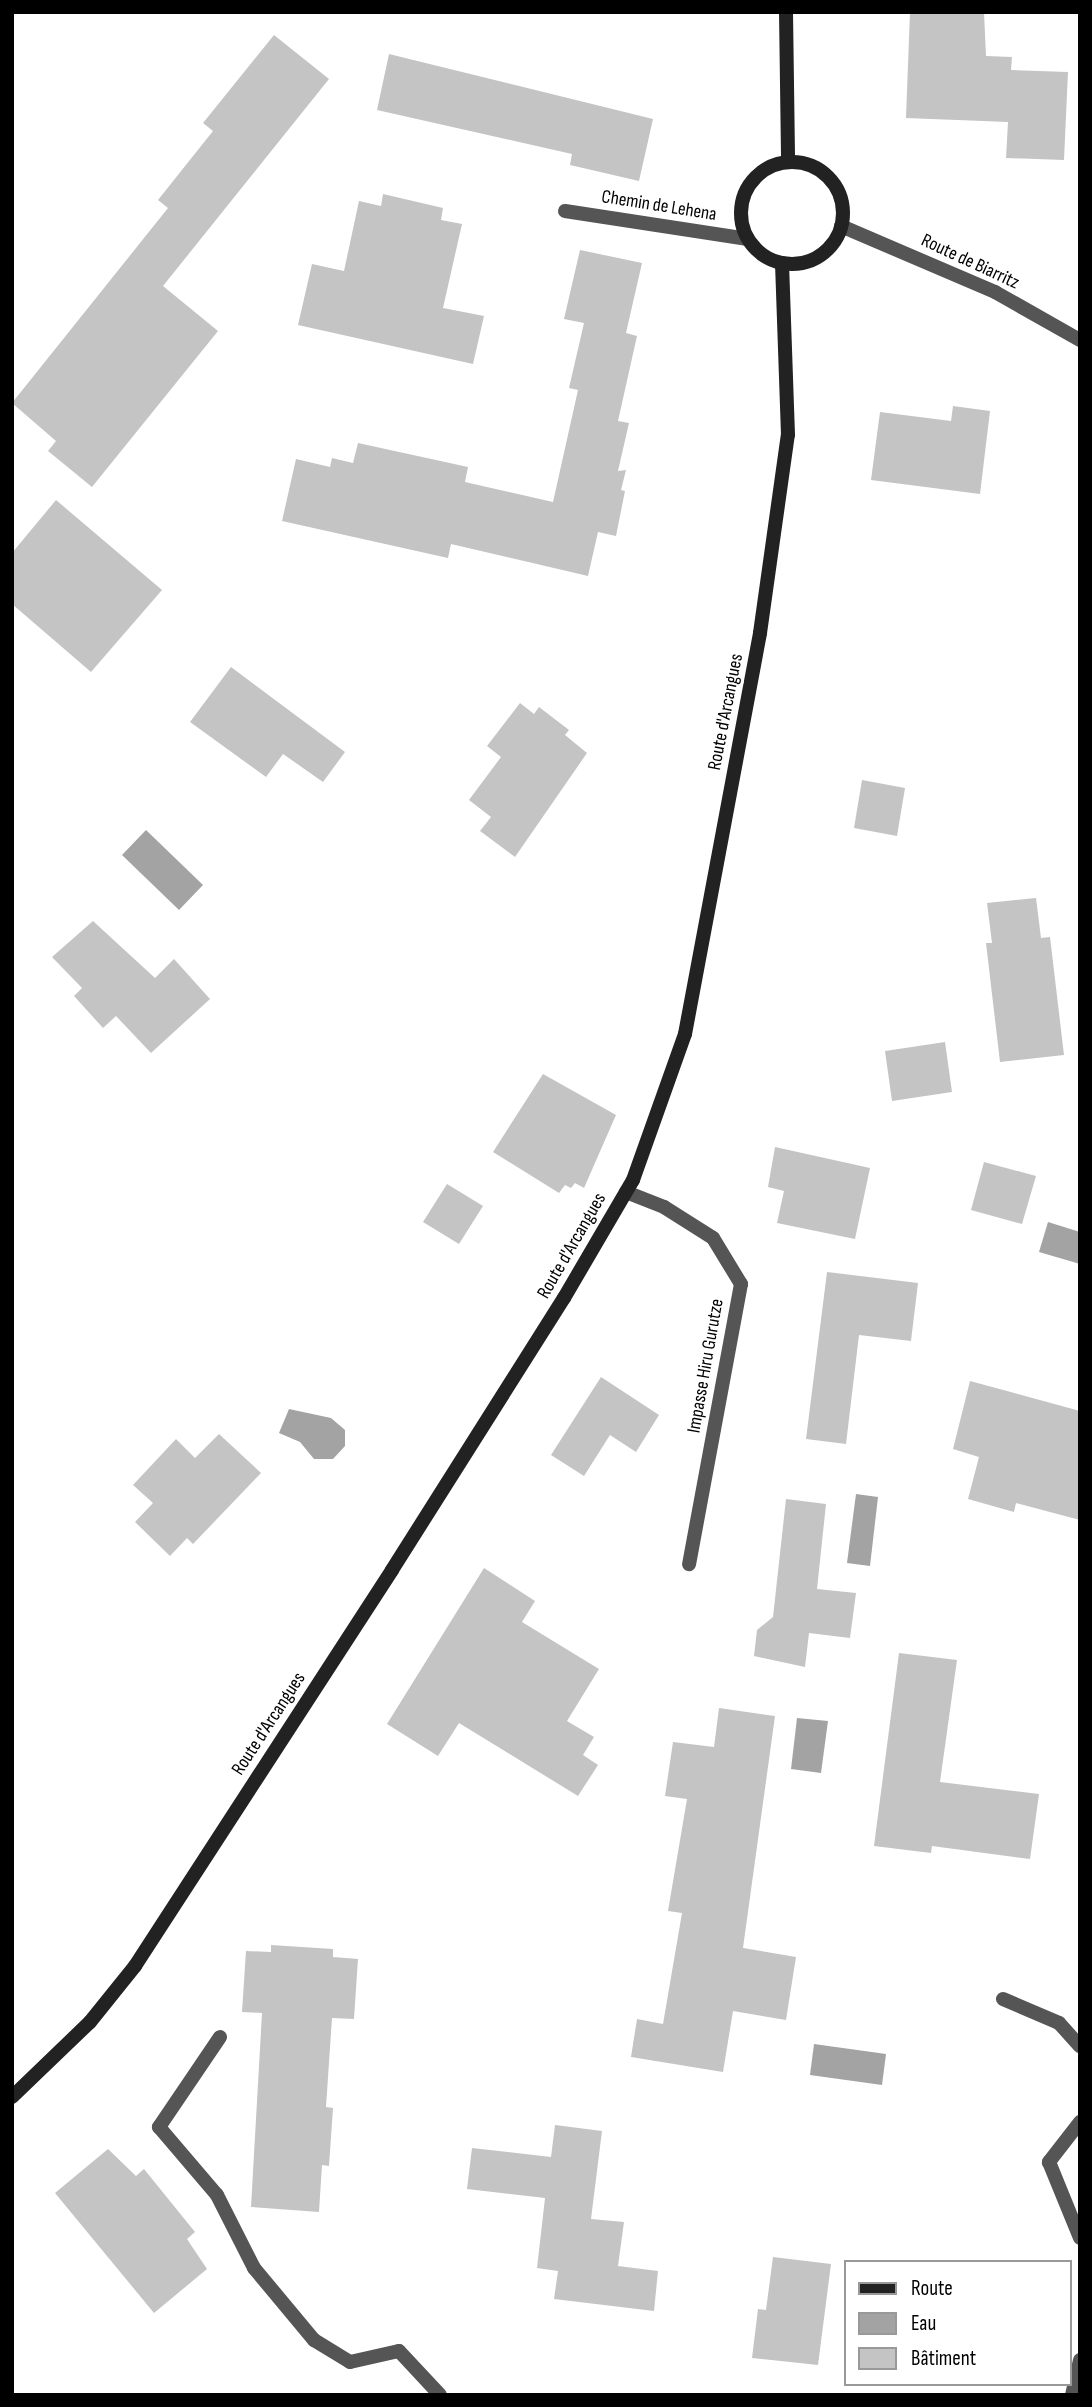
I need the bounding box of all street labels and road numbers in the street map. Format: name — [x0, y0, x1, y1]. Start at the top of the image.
street label: Chemin de Lehena — [600, 186, 718, 226]
street label: Route de Biarritz — [917, 229, 1023, 295]
street label: Route d'Arcangues — [704, 652, 748, 772]
street label: Route d'Arcangues — [533, 1189, 611, 1303]
street label: Impasse Hiru Gurutze — [683, 1297, 729, 1435]
street label: Route d'Arcangues — [227, 1668, 311, 1780]

